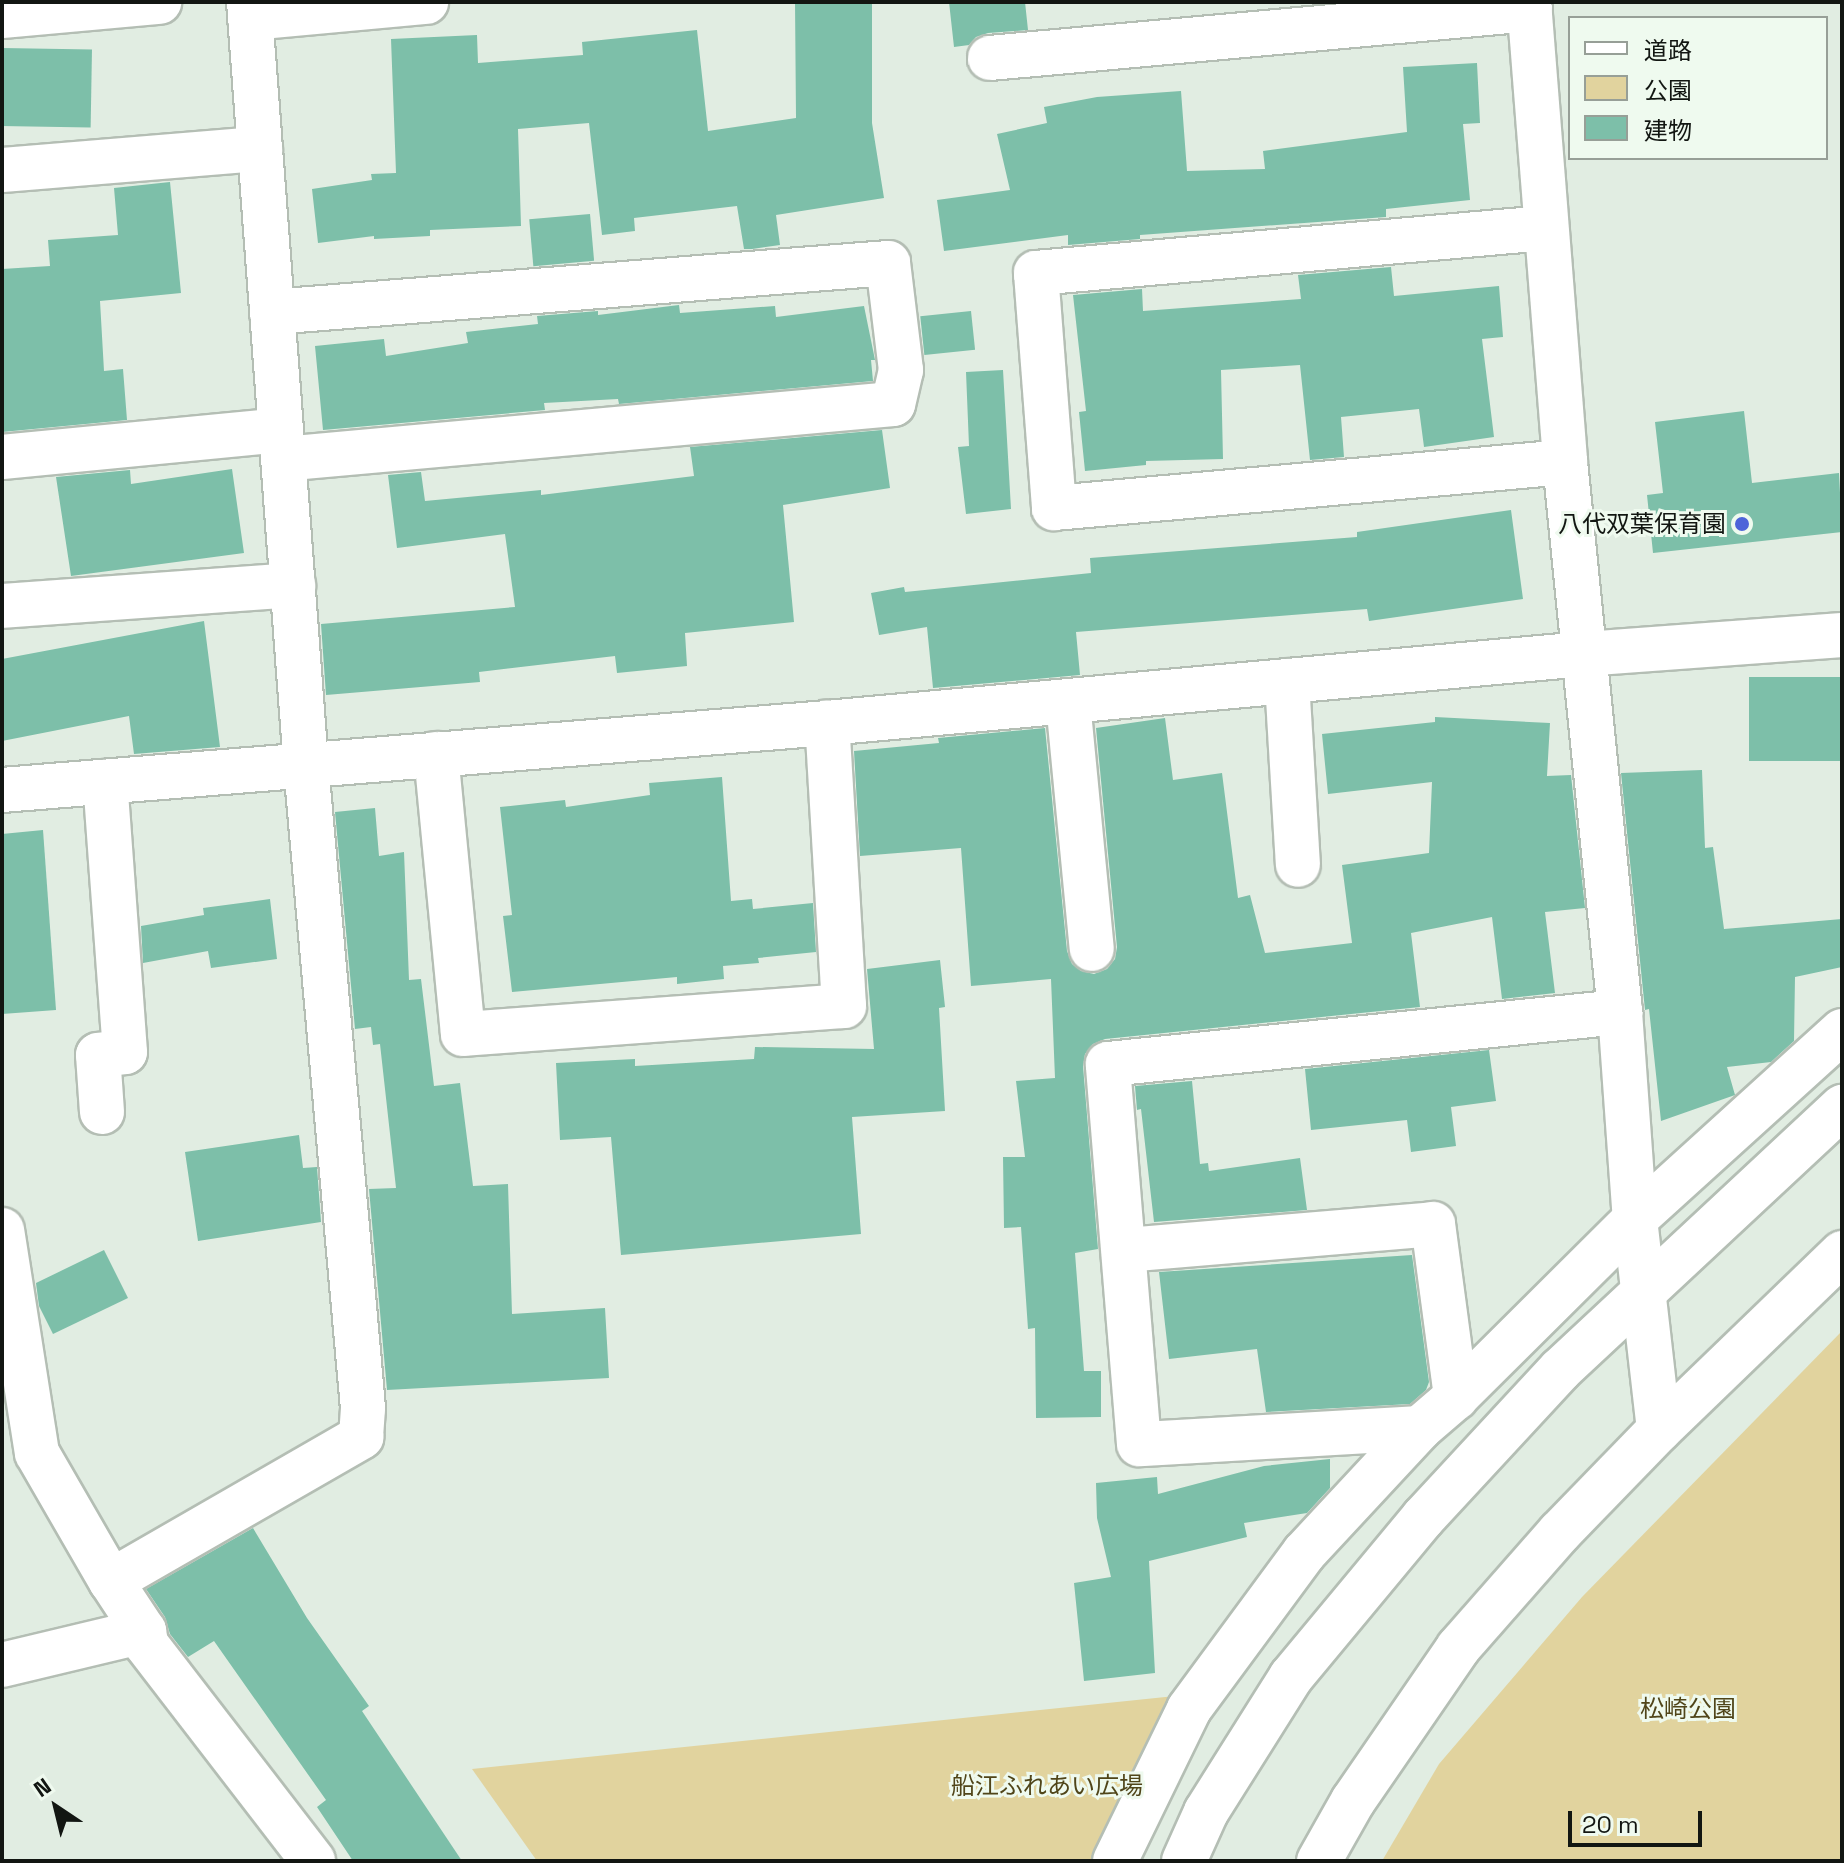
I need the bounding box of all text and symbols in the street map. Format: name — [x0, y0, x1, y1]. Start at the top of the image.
legend — [1568, 16, 1828, 160]
text: 道路 — [1644, 35, 1692, 66]
text: 公園 — [1644, 75, 1692, 106]
text: 建物 — [1644, 115, 1692, 146]
place label: 八代双葉保育園 — [1558, 510, 1726, 538]
marker: 八代双葉保育園 — [1733, 515, 1751, 533]
park label: 松崎公園 — [1640, 1695, 1736, 1723]
north arrow — [16, 1767, 96, 1847]
text: N — [28, 1772, 56, 1803]
park label: 船江ふれあい広場 — [951, 1772, 1143, 1800]
scale bar — [1572, 1795, 1706, 1845]
text: 20 m — [1582, 1809, 1639, 1840]

